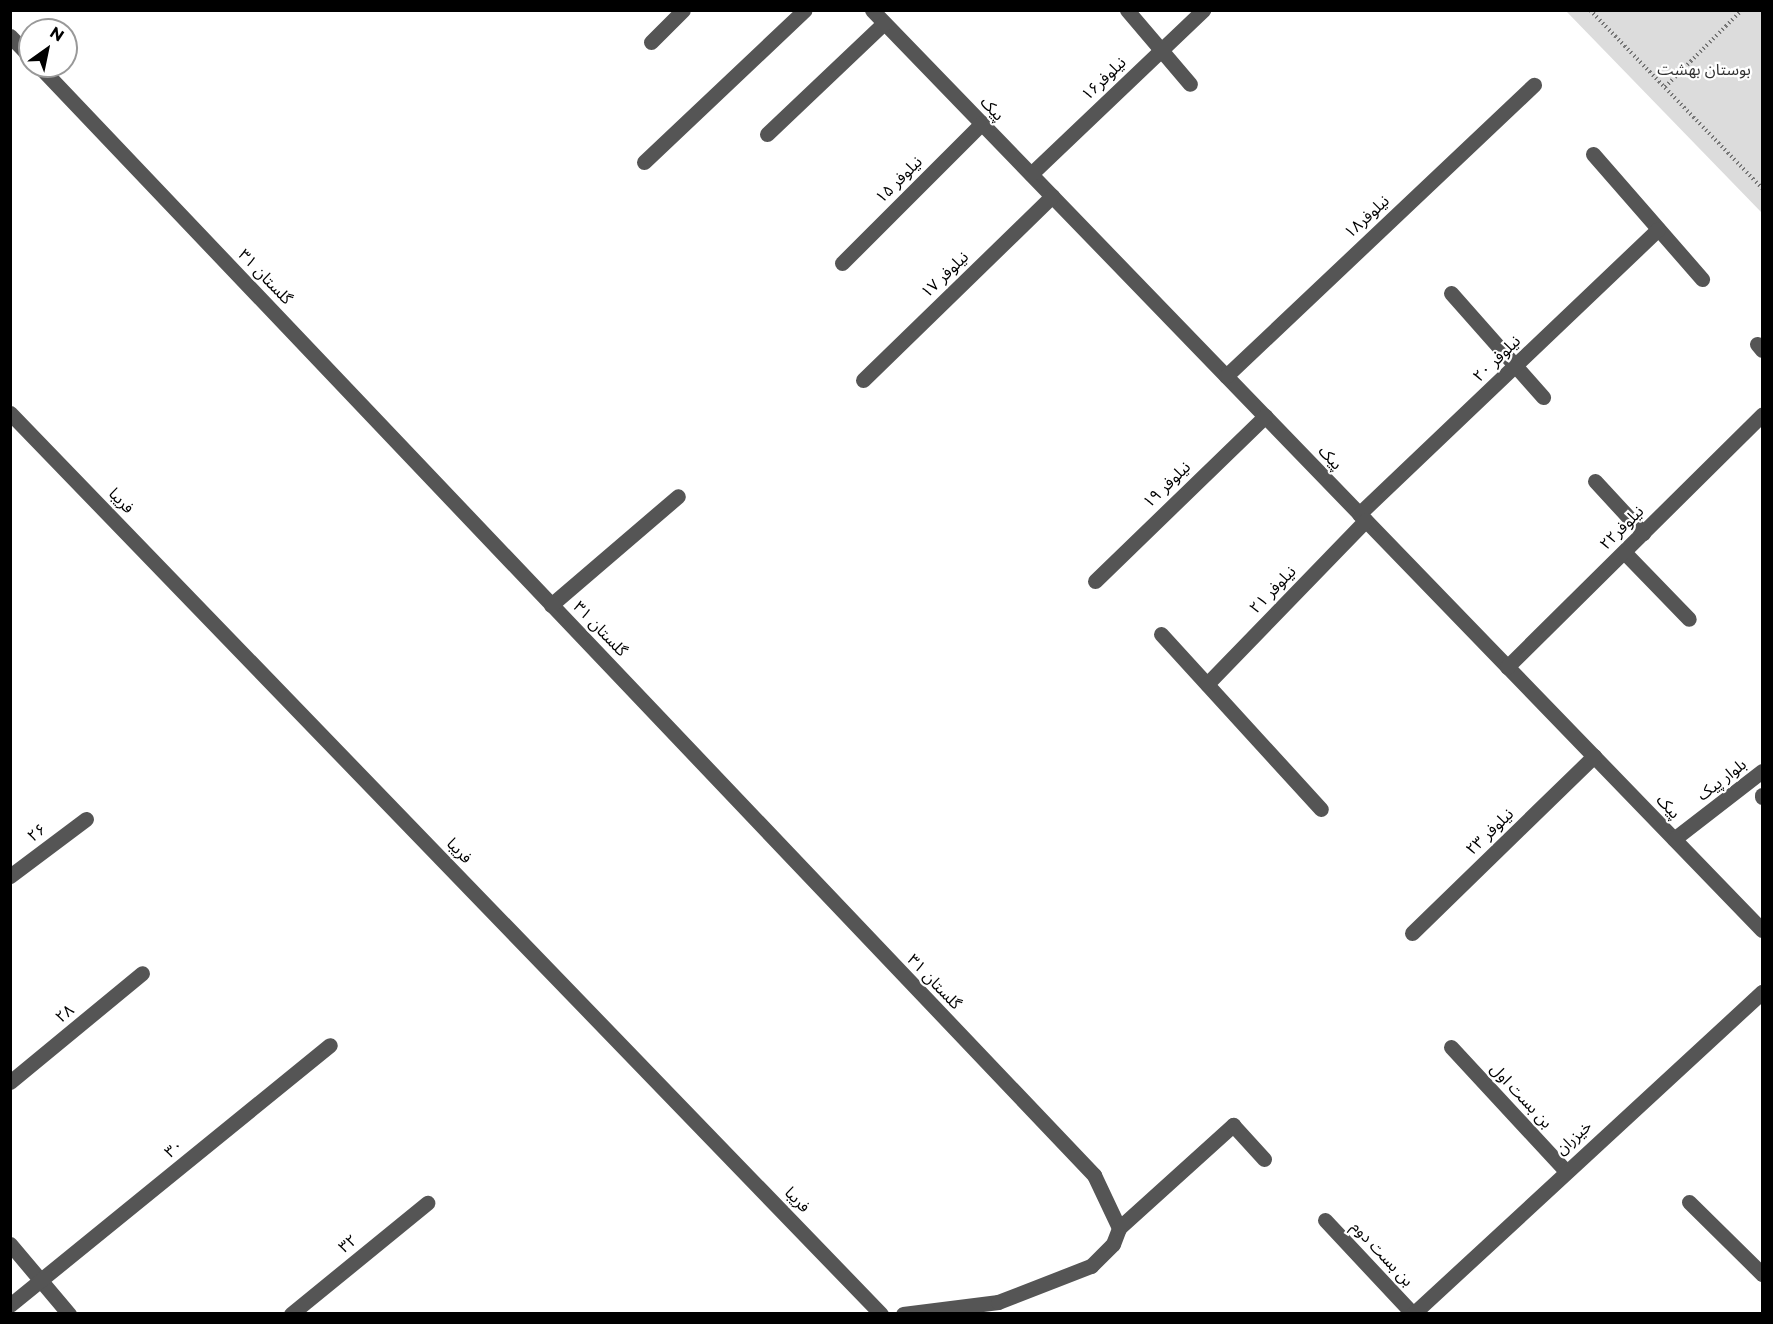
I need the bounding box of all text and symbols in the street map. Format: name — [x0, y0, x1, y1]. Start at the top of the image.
north arrow — [18, 18, 78, 78]
text: N — [46, 23, 68, 46]
street label: نیلوفر۱۶ — [1078, 53, 1130, 105]
park label: بوستان بهشت — [1657, 60, 1751, 80]
street label: پیک — [976, 93, 1008, 125]
street label: نیلوفر ۱۵ — [871, 152, 927, 208]
street label: نیلوفر۱۸ — [1341, 191, 1393, 243]
street label: گلستان ۳۱ — [234, 245, 296, 309]
street label: نیلوفر ۱۷ — [917, 248, 973, 302]
street label: نیلوفر ۲۰ — [1469, 332, 1525, 386]
street label: پیک — [1314, 442, 1346, 474]
street label: نیلوفر ۱۹ — [1139, 458, 1195, 512]
street label: فریبا — [104, 484, 138, 518]
street label: نیلوفر۲۲ — [1596, 502, 1648, 554]
street label: نیلوفر ۲۱ — [1246, 562, 1300, 618]
street label: گلستان ۳۱ — [569, 597, 631, 661]
street label: بلوار پیک — [1694, 755, 1750, 805]
street label: پیک — [1652, 791, 1684, 823]
street label: نیلوفر ۲۳ — [1462, 805, 1518, 859]
street label: ۲۶ — [24, 820, 50, 846]
street label: فریبا — [442, 834, 476, 868]
street label: گلستان ۳۱ — [903, 950, 965, 1014]
street label: ۲۸ — [52, 1001, 78, 1027]
street label: بن بست اول — [1486, 1060, 1556, 1132]
street label: خیزران — [1552, 1117, 1596, 1159]
street label: ۳۰ — [161, 1136, 187, 1162]
street label: فریبا — [780, 1183, 814, 1217]
street label: بن بست دوم — [1347, 1217, 1417, 1291]
street label: ۳۲ — [335, 1231, 361, 1257]

